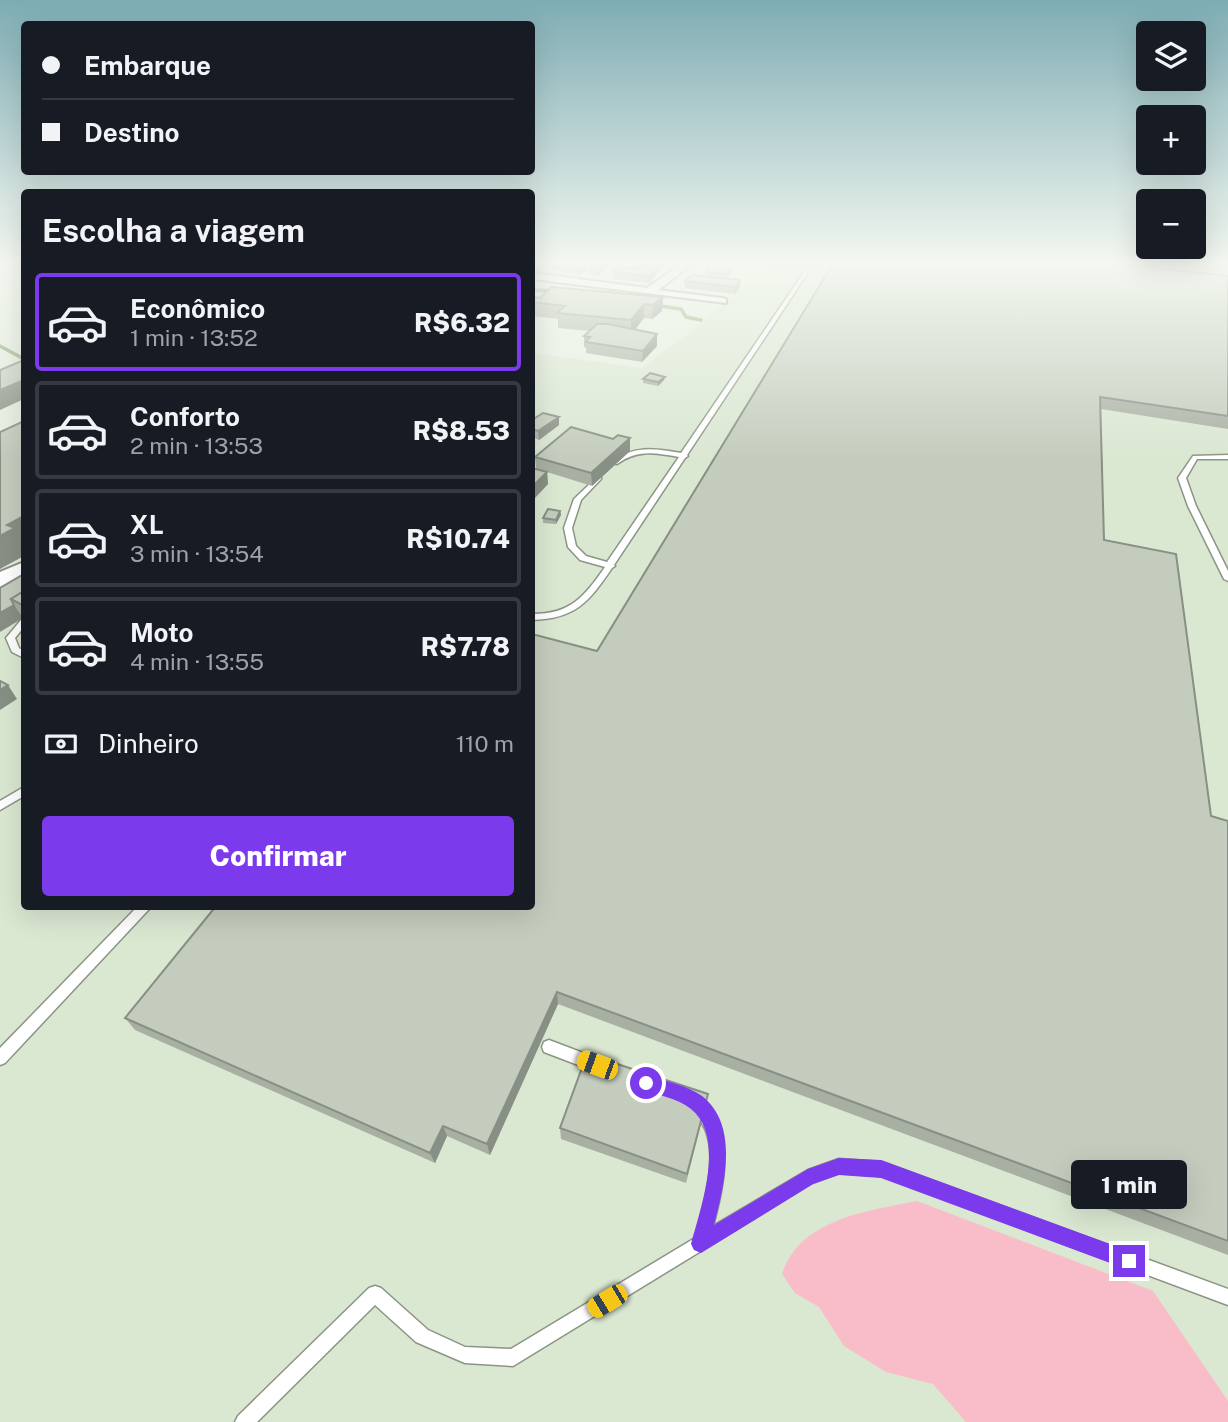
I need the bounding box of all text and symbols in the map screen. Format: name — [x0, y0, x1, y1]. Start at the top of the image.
map controls — [1136, 21, 1206, 259]
button: layers — [1136, 21, 1206, 91]
text: Embarque — [84, 50, 211, 81]
button: + — [1136, 105, 1206, 175]
text: Destino — [84, 117, 180, 148]
button: − — [1136, 189, 1206, 259]
text: Escolha a viagem — [42, 212, 305, 249]
icon: car — [46, 291, 109, 354]
text: Econômico — [130, 293, 265, 324]
text: R$6.32 — [414, 307, 510, 338]
text: 1 min · 13:52 — [130, 324, 258, 351]
icon: car — [46, 399, 109, 462]
text: Conforto — [130, 401, 240, 432]
text: R$8.53 — [413, 415, 510, 446]
text: 2 min · 13:53 — [130, 432, 263, 459]
icon: car — [46, 507, 109, 570]
text: XL — [130, 509, 164, 540]
text: R$10.74 — [406, 523, 510, 554]
text: 3 min · 13:54 — [130, 540, 264, 567]
icon: car — [46, 615, 109, 678]
text: Moto — [130, 617, 193, 648]
text: R$7.78 — [421, 631, 510, 662]
text: 4 min · 13:55 — [130, 648, 264, 675]
icon: cash — [42, 725, 80, 763]
text: Dinheiro — [98, 728, 199, 759]
text: 110 m — [456, 730, 514, 757]
button: Confirmar — [42, 816, 514, 896]
car — [574, 1048, 621, 1082]
route start — [630, 1067, 662, 1099]
callout: 1 min — [1071, 1160, 1187, 1208]
text: 1 min — [1101, 1171, 1157, 1198]
route end — [1113, 1245, 1145, 1277]
car — [584, 1281, 631, 1321]

